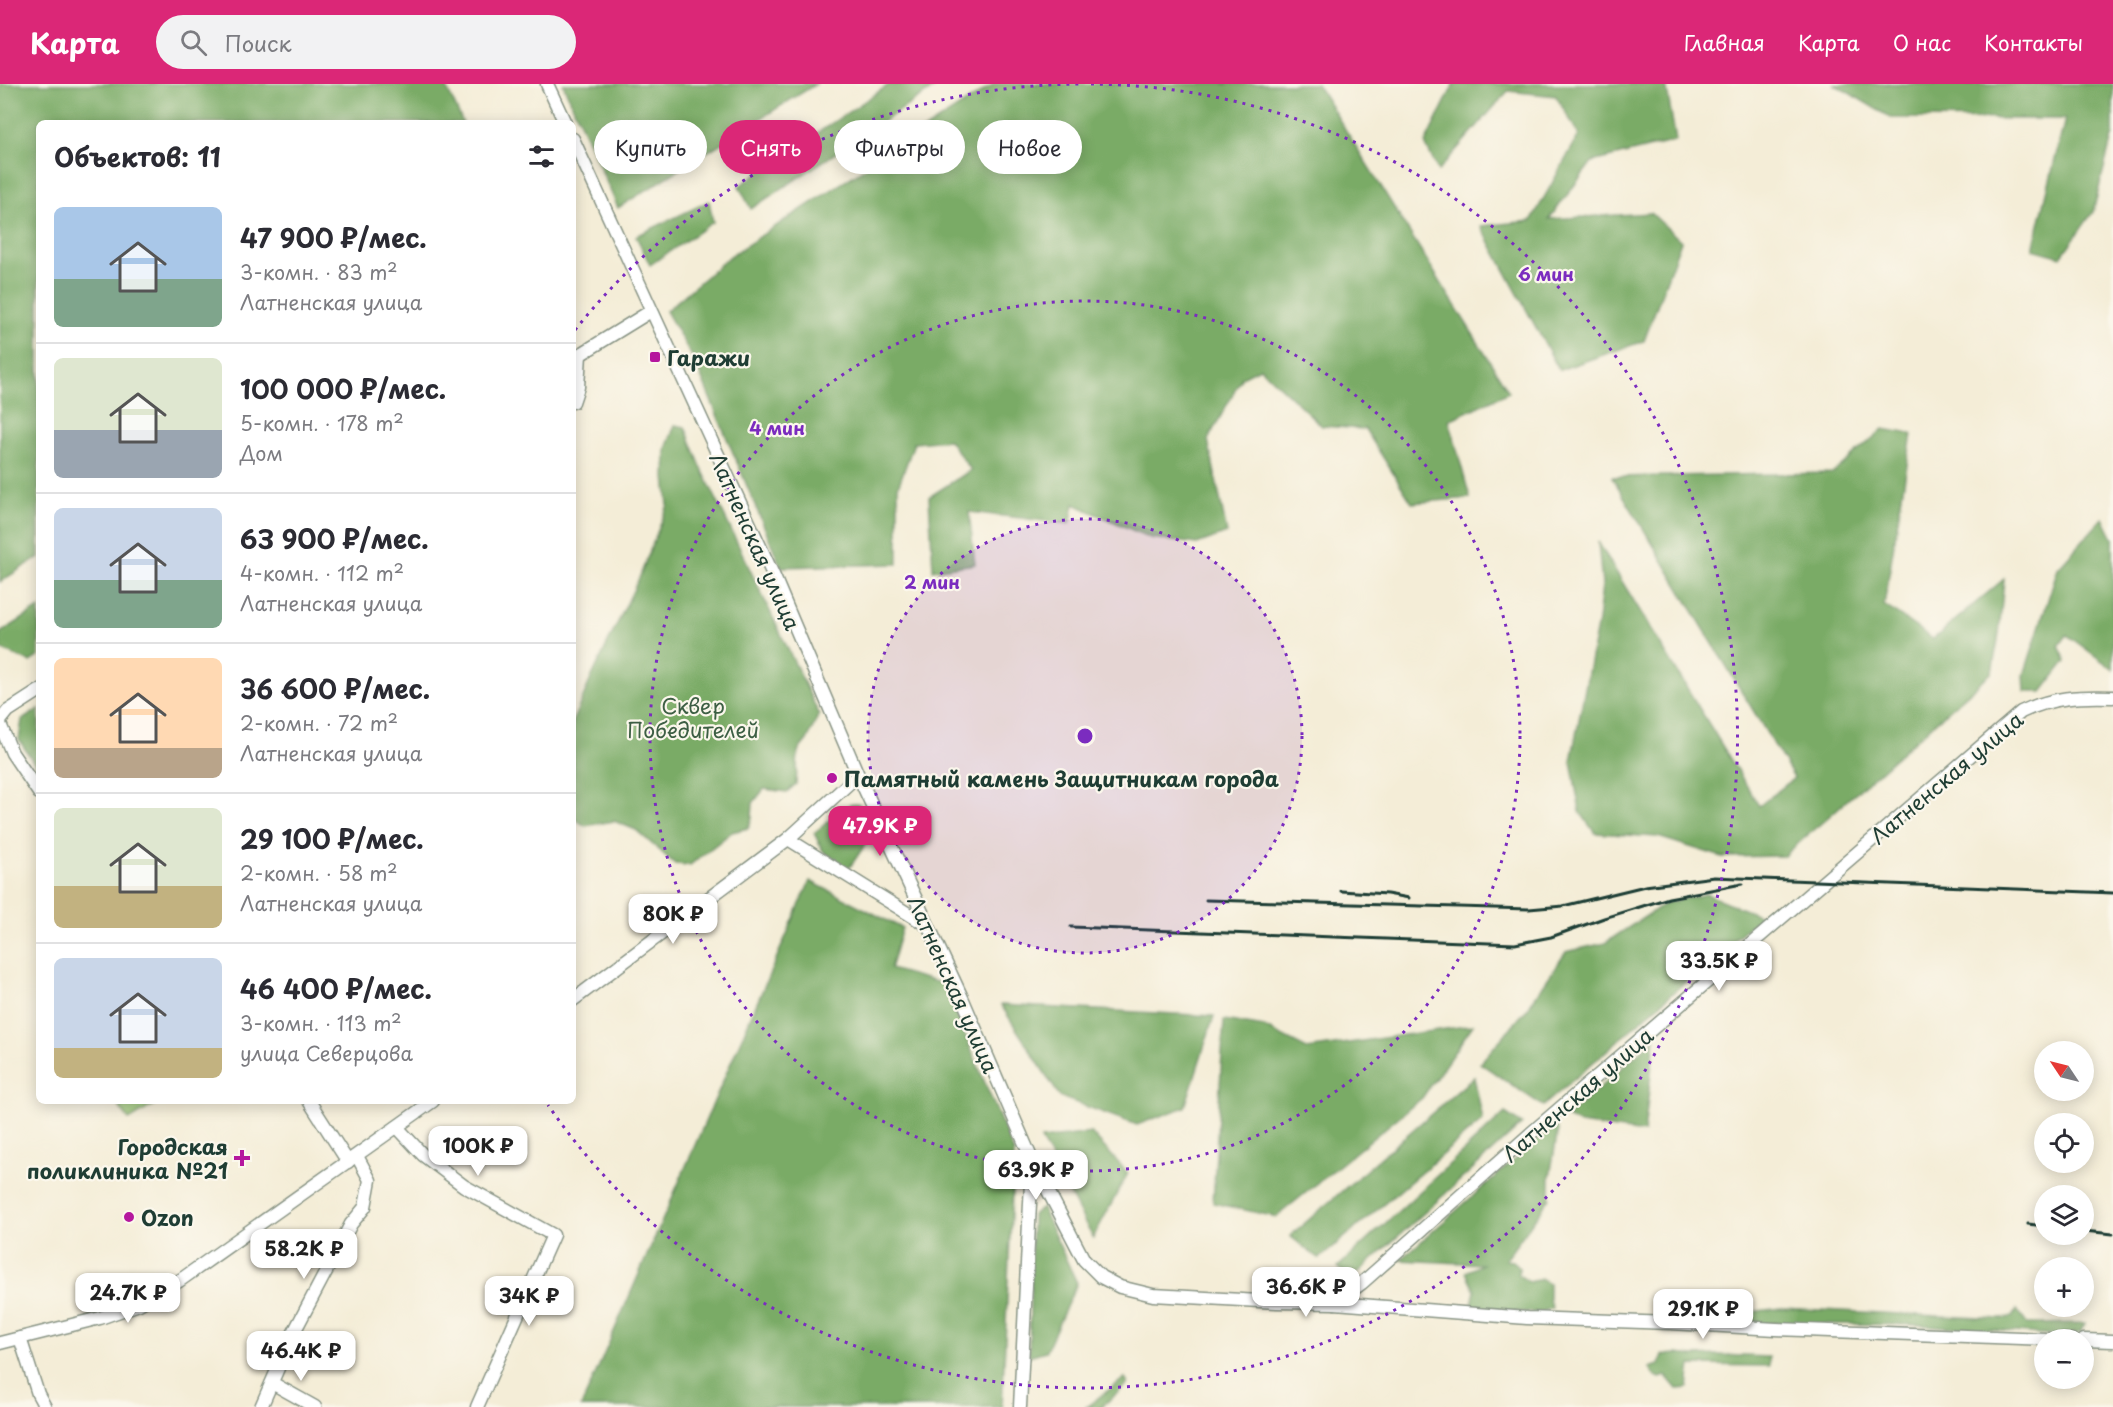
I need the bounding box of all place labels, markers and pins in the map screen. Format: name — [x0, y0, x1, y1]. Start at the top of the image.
place label: Гаражи — [667, 341, 750, 373]
marker: Гаражи — [648, 350, 662, 364]
centre of rings — [1075, 726, 1095, 746]
place label: Памятный камень Защитникам города — [844, 762, 1279, 794]
marker: Памятный камень Защитникам города — [825, 771, 839, 785]
pin: 47.9K ₽ — [825, 806, 935, 857]
pin: 80K ₽ — [631, 894, 715, 945]
pin: 33.5K ₽ — [1664, 941, 1774, 992]
pin: 100K ₽ — [429, 1126, 527, 1177]
place label: Городская поликлиника №21 — [27, 1130, 228, 1186]
marker: Городская поликлиника №21 — [233, 1149, 251, 1167]
pin: 63.9K ₽ — [981, 1150, 1091, 1201]
place label: Ozon — [141, 1201, 194, 1233]
marker: Ozon — [122, 1210, 136, 1224]
pin: 58.2K ₽ — [249, 1229, 359, 1280]
pin: 36.6K ₽ — [1251, 1267, 1361, 1318]
pin: 24.7K ₽ — [73, 1273, 183, 1324]
pin: 34K ₽ — [487, 1276, 571, 1327]
pin: 29.1K ₽ — [1648, 1289, 1758, 1340]
pin: 46.4K ₽ — [246, 1331, 356, 1382]

